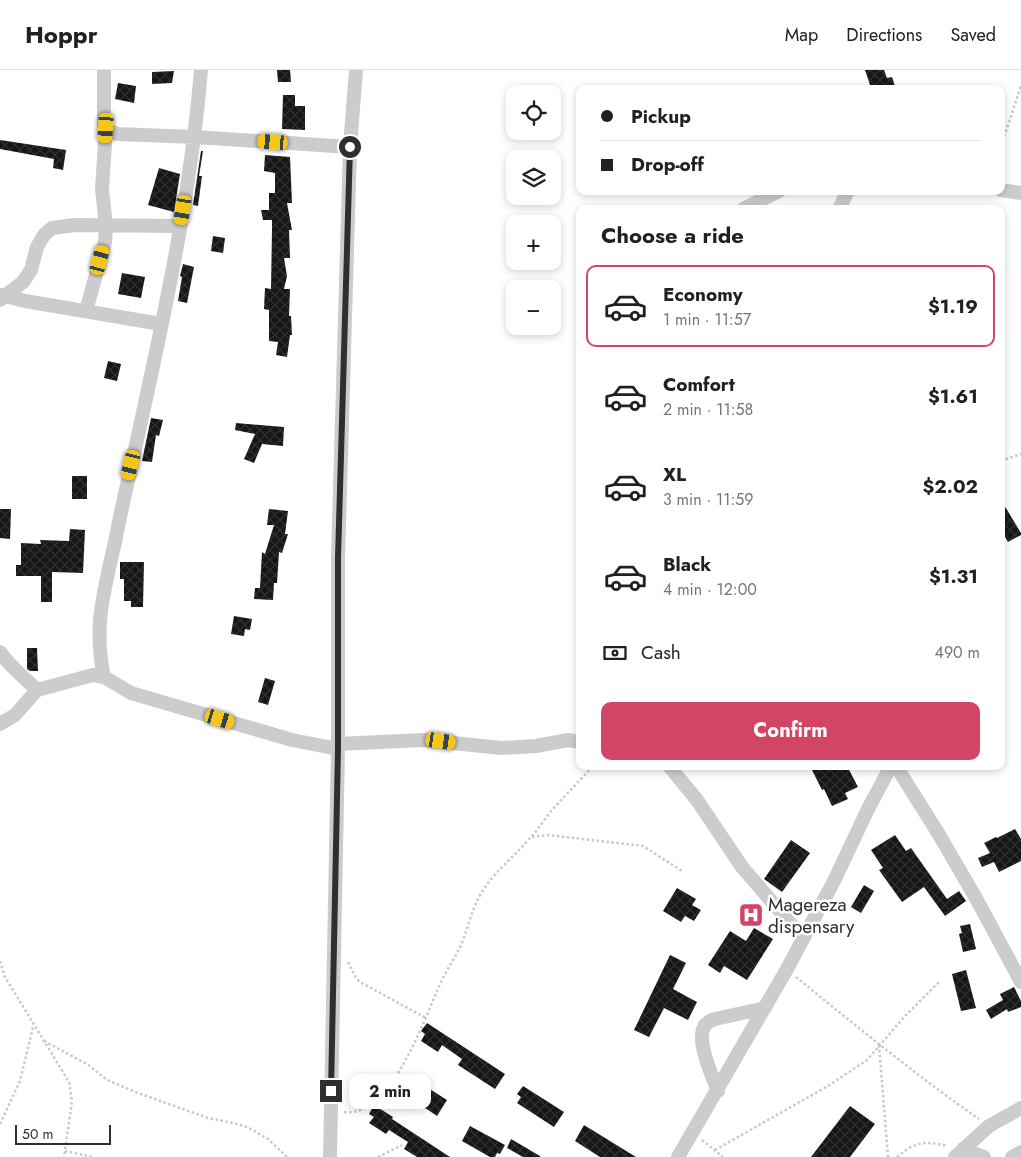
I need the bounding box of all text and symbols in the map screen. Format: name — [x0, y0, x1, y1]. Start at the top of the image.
text: Hoppr — [25, 17, 98, 52]
text: Map — [785, 22, 818, 48]
text: Directions — [846, 22, 922, 48]
text: Saved — [950, 22, 996, 48]
map controls — [506, 85, 561, 335]
button: locate — [506, 85, 561, 140]
text: Pickup — [631, 103, 691, 130]
car — [97, 113, 114, 143]
car — [257, 133, 288, 151]
route start — [339, 136, 361, 158]
button: layers — [506, 150, 561, 205]
text: Drop-off — [631, 151, 704, 178]
car — [173, 194, 192, 226]
button: + — [506, 215, 561, 270]
text: Choose a ride — [601, 219, 744, 251]
car — [88, 244, 111, 276]
button: − — [506, 280, 561, 335]
text: Economy — [663, 281, 743, 308]
icon: car — [603, 284, 648, 329]
text: $1.19 — [928, 293, 978, 320]
text: 1 min · 11:57 — [663, 308, 751, 331]
text: Comfort — [663, 371, 735, 398]
icon: car — [603, 374, 648, 419]
text: $1.61 — [928, 383, 978, 410]
text: 2 min · 11:58 — [663, 398, 753, 421]
car — [120, 449, 141, 481]
text: XL — [663, 461, 686, 488]
icon: car — [603, 464, 648, 509]
text: $2.02 — [923, 473, 978, 500]
text: 3 min · 11:59 — [663, 488, 753, 511]
text: Black — [663, 551, 711, 578]
icon: car — [603, 554, 648, 599]
text: $1.31 — [929, 563, 978, 590]
text: 4 min · 12:00 — [663, 578, 757, 601]
icon: cash — [601, 639, 629, 667]
text: Cash — [641, 639, 681, 666]
text: 490 m — [935, 641, 980, 664]
button: Confirm — [601, 702, 980, 760]
car — [203, 707, 236, 731]
car — [425, 731, 456, 751]
place label: Magereza dispensary — [768, 891, 855, 940]
hospital icon: Magereza dispensary — [738, 902, 764, 928]
callout: 2 min — [348, 1074, 431, 1108]
route end — [320, 1080, 342, 1102]
text: 2 min — [369, 1080, 411, 1103]
scale bar — [15, 1122, 111, 1145]
text: 50 m — [22, 1124, 53, 1144]

